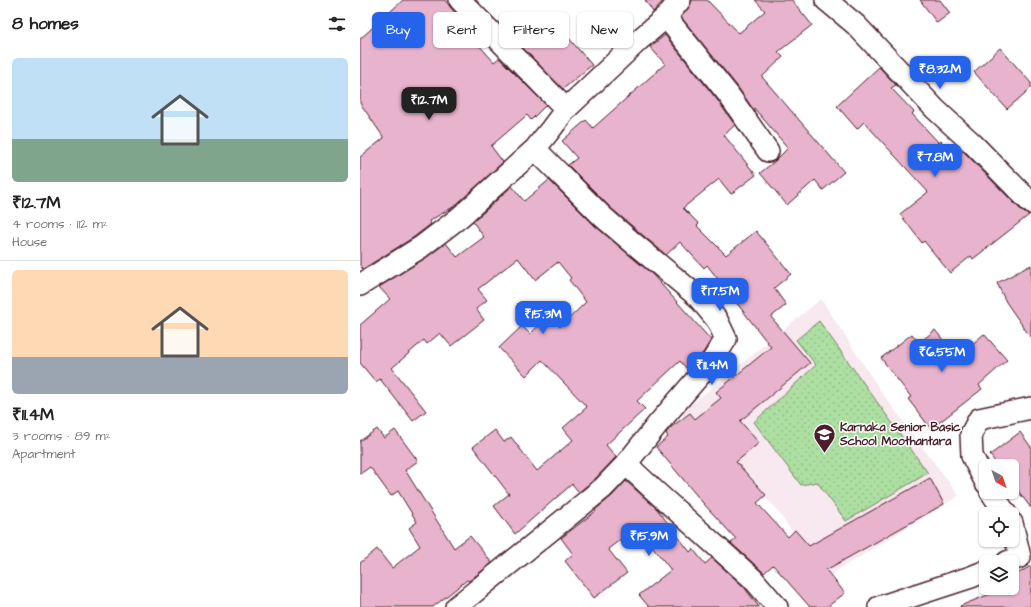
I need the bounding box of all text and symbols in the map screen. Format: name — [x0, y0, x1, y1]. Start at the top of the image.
text: 8 homes — [12, 12, 79, 36]
chip: Buy — [372, 12, 425, 48]
chip: Rent — [433, 12, 491, 48]
chip: Filters — [499, 12, 569, 48]
chip: New — [577, 12, 633, 48]
icon: filters — [326, 13, 348, 35]
pin: ₹8.32M — [907, 56, 973, 90]
text: ₹8.32M — [919, 60, 961, 78]
icon: home — [144, 84, 216, 156]
pin: ₹12.7M — [396, 87, 462, 121]
text: ₹12.7M — [410, 91, 448, 109]
pin: ₹7.8M — [907, 144, 963, 178]
text: ₹7.8M — [917, 148, 953, 166]
text: ₹12.7M — [12, 191, 61, 215]
text: 4 rooms · 112 m² — [12, 215, 108, 233]
text: House — [12, 233, 47, 251]
pin: ₹17.5M — [687, 278, 753, 312]
text: ₹17.5M — [701, 282, 739, 300]
icon: home — [144, 296, 216, 368]
pin: ₹15.3M — [510, 301, 576, 335]
text: ₹15.3M — [524, 305, 562, 323]
pin: ₹6.55M — [909, 339, 975, 373]
text: ₹6.55M — [919, 343, 965, 361]
pin: ₹11.4M — [679, 352, 745, 386]
text: ₹11.4M — [696, 356, 728, 374]
text: ₹11.4M — [12, 403, 54, 427]
place label: Karnaka Senior Basic School Moothantara — [839, 419, 961, 450]
school or university icon: Karnaka Senior Basic School Moothantara — [812, 421, 838, 454]
text: 3 rooms · 89 m² — [12, 427, 111, 445]
text: Apartment — [12, 445, 76, 463]
north arrow — [979, 459, 1019, 499]
map controls — [979, 459, 1019, 595]
button: locate — [979, 507, 1019, 547]
pin: ₹15.9M — [616, 523, 682, 557]
text: ₹15.9M — [630, 527, 668, 545]
button: layers — [979, 555, 1019, 595]

